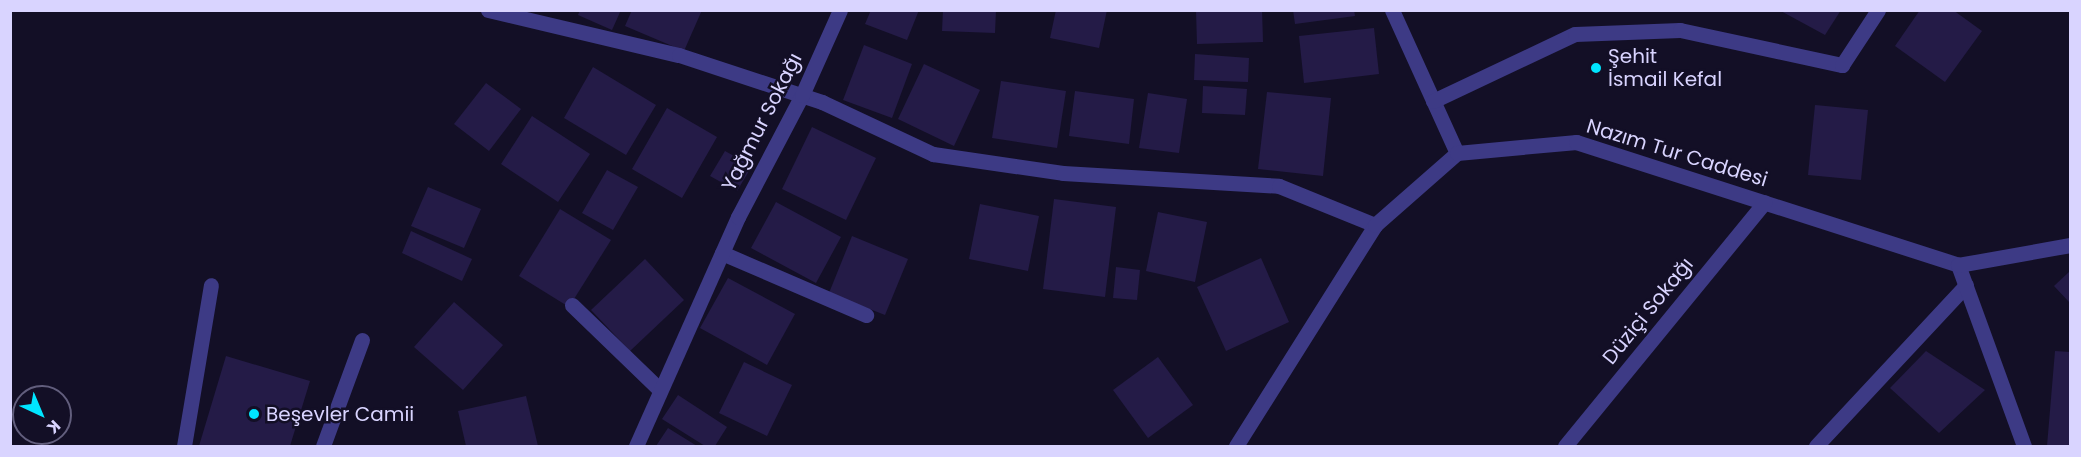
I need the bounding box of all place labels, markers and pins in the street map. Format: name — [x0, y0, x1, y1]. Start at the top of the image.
place label: Şehit İsmail Kefal — [1608, 45, 1722, 92]
marker: Şehit İsmail Kefal — [1589, 61, 1603, 75]
place label: Beşevler Camii — [266, 402, 414, 426]
marker: Beşevler Camii — [247, 407, 261, 421]

